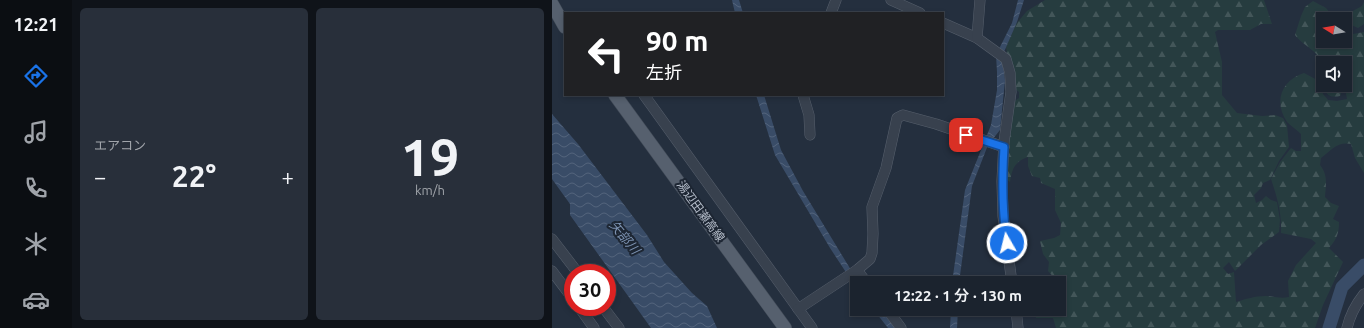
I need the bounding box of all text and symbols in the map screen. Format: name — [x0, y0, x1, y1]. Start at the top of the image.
north arrow — [1316, 12, 1352, 48]
map controls — [1316, 12, 1352, 92]
text: 12:21 — [13, 14, 59, 34]
text: 90 m — [646, 25, 708, 56]
icon: left — [580, 28, 632, 80]
button: sound — [1316, 56, 1352, 92]
icon: directions — [22, 62, 50, 90]
text: 左折 — [646, 62, 682, 82]
icon: music — [22, 118, 50, 146]
pin — [949, 118, 983, 152]
icon: arrive — [955, 124, 977, 146]
text: 19 — [401, 128, 459, 186]
text: エアコン — [94, 138, 146, 152]
text: 22° — [172, 159, 216, 193]
text: − — [94, 164, 106, 189]
text: + — [282, 164, 294, 189]
icon: phone — [22, 174, 50, 202]
street label: 湯辺田瀬高線 — [675, 178, 727, 244]
text: km/h — [415, 183, 445, 197]
water label: 矢部川 — [607, 218, 644, 258]
position arrow — [986, 222, 1028, 264]
icon: climate — [22, 230, 50, 258]
speed limit sign: 30 — [564, 264, 616, 316]
icon: car — [22, 286, 50, 314]
text: 12:22 · 1 分 · 130 m — [894, 287, 1022, 304]

